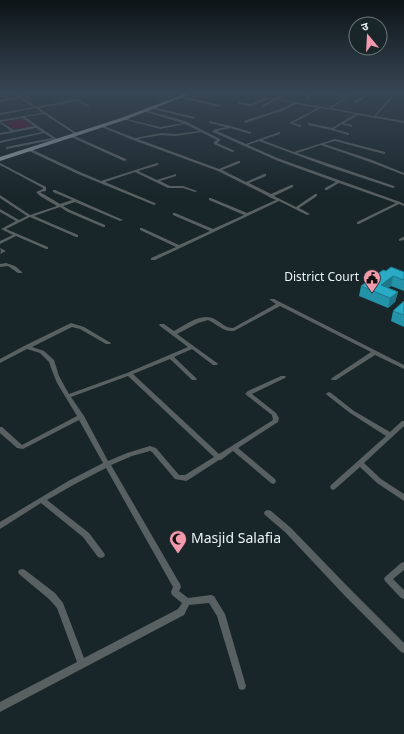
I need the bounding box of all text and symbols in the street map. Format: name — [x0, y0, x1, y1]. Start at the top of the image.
north arrow — [348, 16, 388, 56]
text: उ — [360, 20, 371, 35]
public building icon: District Court — [362, 268, 382, 293]
place label: District Court — [284, 270, 360, 286]
mosque icon: Masjid Salafia — [168, 529, 188, 554]
place label: Masjid Salafia — [191, 530, 281, 549]

